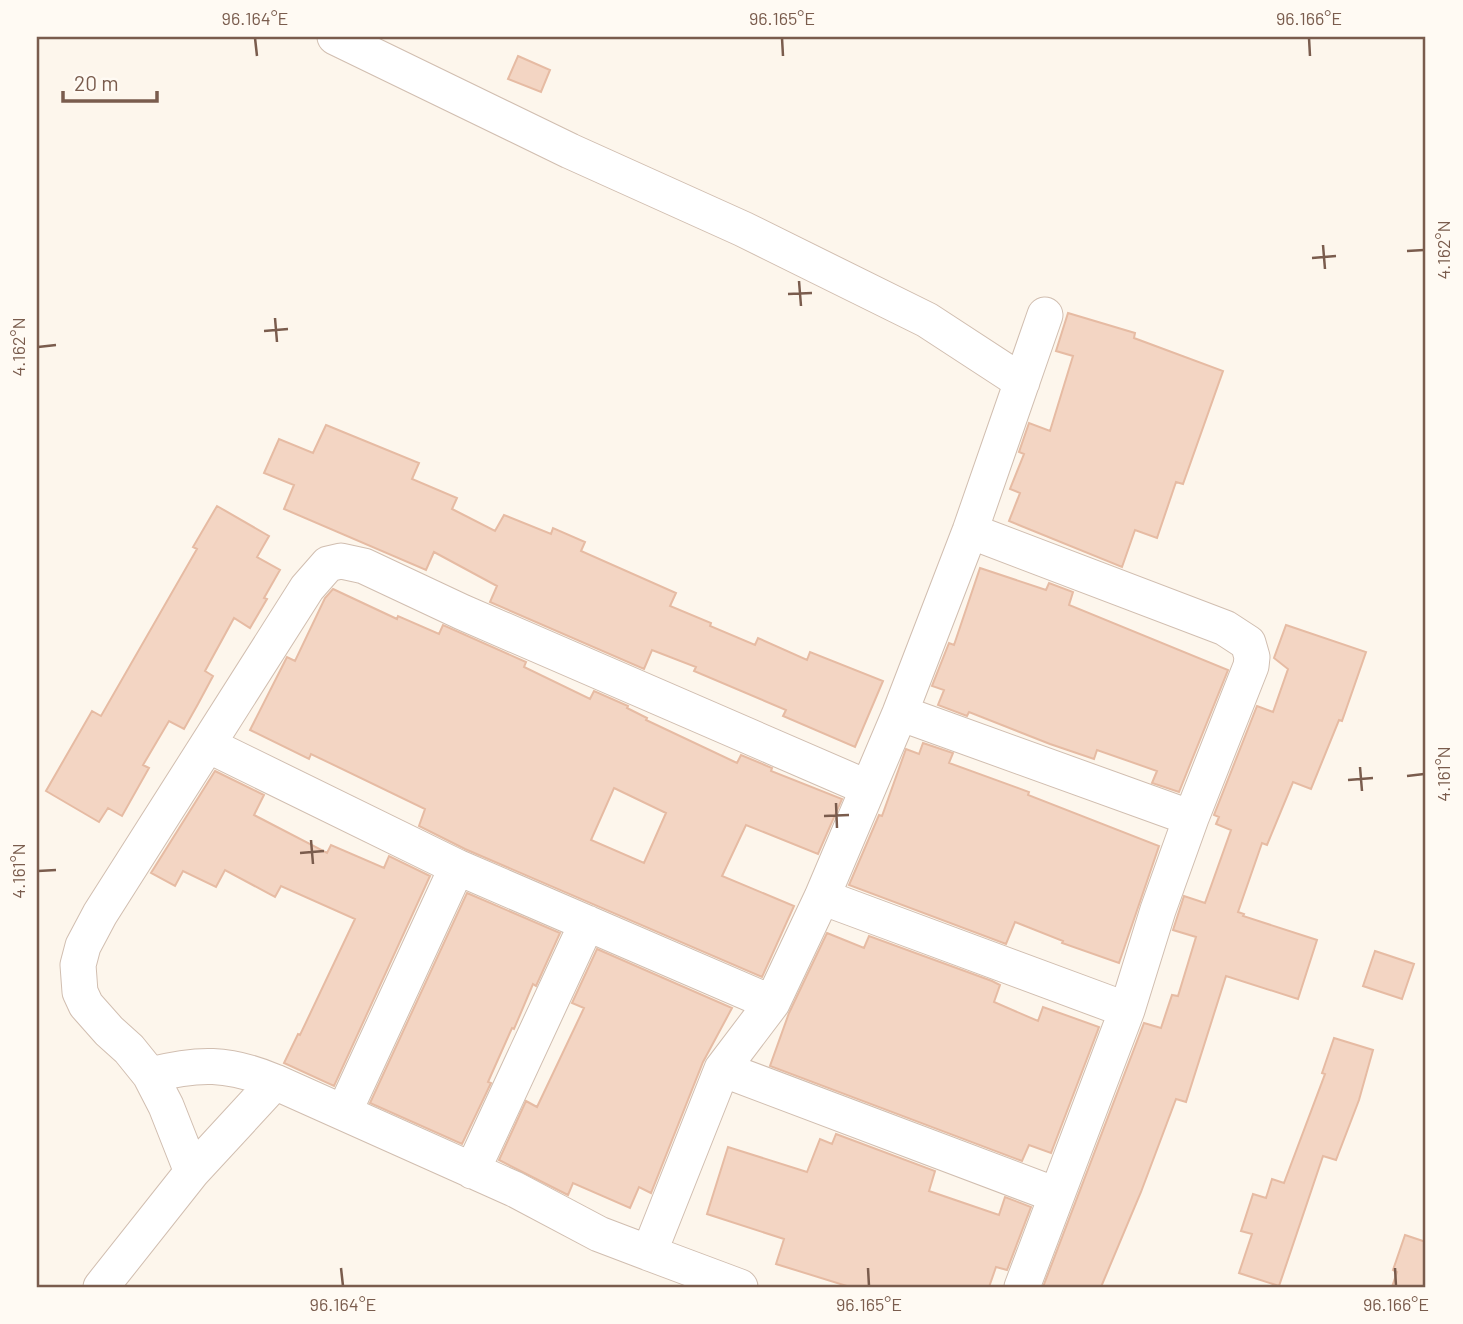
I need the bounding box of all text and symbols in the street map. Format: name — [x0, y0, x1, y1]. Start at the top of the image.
text: 96.164°E — [222, 7, 288, 29]
text: 96.165°E — [749, 7, 815, 29]
text: 96.166°E — [1276, 7, 1342, 29]
scale bar — [63, 60, 158, 104]
text: 20 m — [74, 70, 119, 95]
text: 4.162°N — [1432, 220, 1454, 280]
text: 4.162°N — [7, 317, 29, 377]
text: 4.161°N — [1432, 746, 1454, 802]
text: 4.161°N — [7, 843, 29, 899]
text: 96.164°E — [310, 1293, 376, 1315]
text: 96.165°E — [836, 1293, 902, 1315]
text: 96.166°E — [1363, 1293, 1429, 1315]

